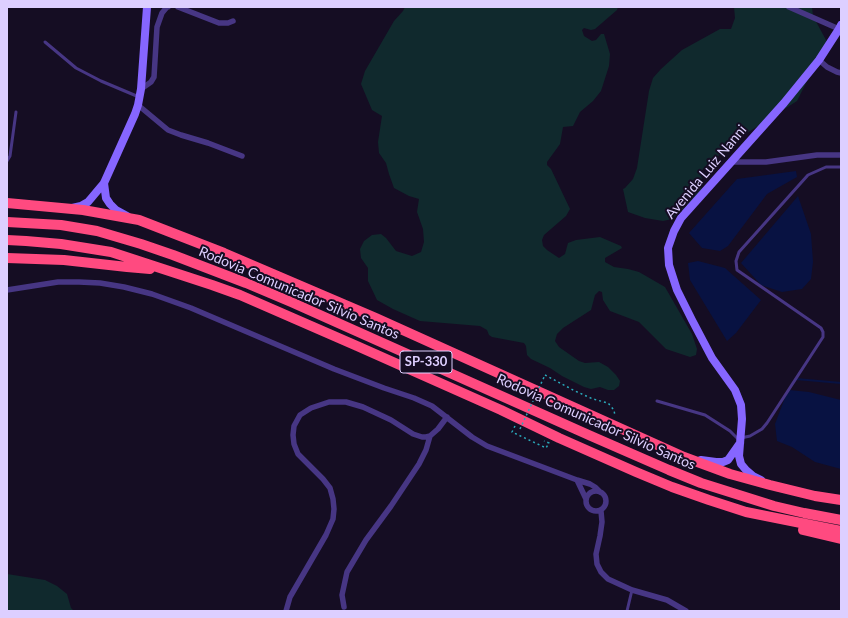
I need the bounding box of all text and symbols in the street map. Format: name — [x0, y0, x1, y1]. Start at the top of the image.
street label: Avenida Luiz Nanni — [662, 122, 750, 222]
street label: Rodovia Comunicador Silvio Santos — [196, 243, 402, 343]
road number: SP-330 — [400, 351, 452, 373]
street label: Rodovia Comunicador Silvio Santos — [494, 370, 698, 474]

